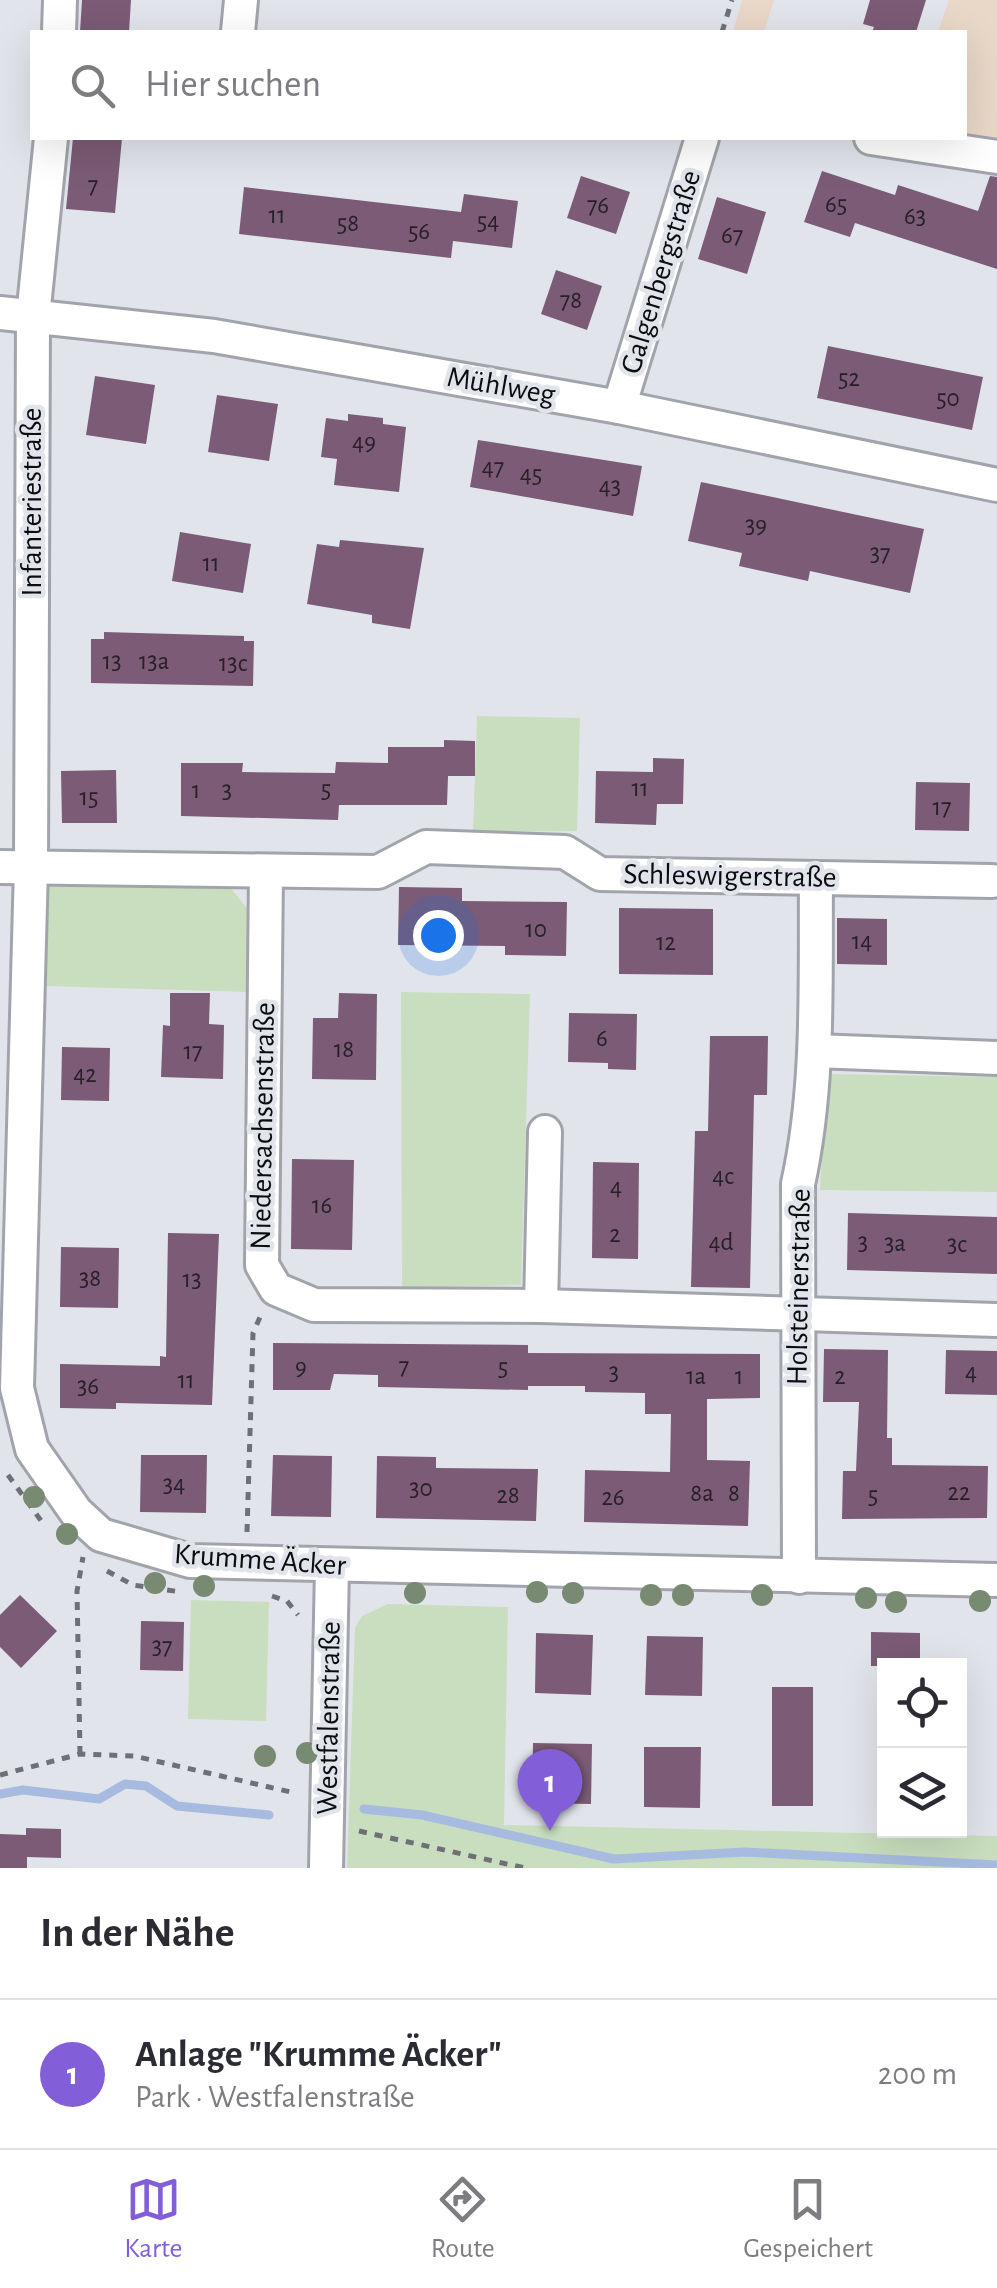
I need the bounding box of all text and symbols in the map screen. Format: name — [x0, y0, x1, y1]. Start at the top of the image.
search box — [30, 30, 967, 140]
icon: search — [65, 58, 120, 113]
text: Hier suchen — [145, 66, 321, 104]
street label: Galgenbergstraße — [616, 167, 706, 377]
house number: 7 — [88, 173, 98, 198]
house number: 65 — [825, 192, 847, 217]
house number: 76 — [587, 193, 609, 218]
house number: 11 — [268, 203, 286, 228]
house number: 63 — [904, 204, 926, 229]
house number: 54 — [477, 209, 499, 234]
house number: 58 — [337, 211, 359, 236]
house number: 56 — [408, 219, 430, 244]
house number: 67 — [721, 223, 743, 248]
house number: 78 — [560, 288, 582, 313]
street label: Mühlweg — [445, 362, 558, 410]
house number: 52 — [838, 366, 860, 391]
house number: 50 — [936, 386, 960, 411]
street label: Infanteriestraße — [17, 408, 47, 596]
house number: 49 — [352, 430, 376, 455]
house number: 47 — [482, 455, 504, 480]
house number: 45 — [520, 462, 542, 487]
house number: 43 — [599, 474, 621, 499]
house number: 39 — [745, 513, 767, 538]
house number: 37 — [870, 541, 890, 566]
house number: 11 — [202, 551, 220, 576]
house number: 13 — [103, 649, 121, 674]
house number: 13a — [139, 649, 169, 674]
house number: 13c — [219, 651, 248, 676]
house number: 11 — [631, 776, 649, 801]
house number: 5 — [321, 777, 331, 802]
house number: 1 — [192, 778, 200, 803]
house number: 3 — [222, 778, 232, 803]
house number: 15 — [79, 785, 99, 810]
house number: 17 — [932, 795, 952, 820]
street label: Schleswigerstraße — [623, 859, 837, 893]
your location — [413, 910, 464, 961]
house number: 10 — [525, 917, 547, 942]
house number: 14 — [852, 929, 872, 954]
house number: 12 — [656, 930, 676, 955]
street label: Niedersachsenstraße — [246, 1002, 280, 1250]
house number: 6 — [596, 1026, 608, 1051]
house number: 18 — [334, 1037, 354, 1062]
house number: 17 — [183, 1039, 203, 1064]
house number: 42 — [73, 1062, 97, 1087]
house number: 4c — [712, 1164, 734, 1189]
house number: 4 — [610, 1175, 622, 1200]
street label: Holsteinerstraße — [782, 1188, 816, 1386]
house number: 16 — [312, 1193, 332, 1218]
house number: 2 — [609, 1222, 621, 1247]
house number: 4d — [709, 1230, 734, 1255]
house number: 3 — [858, 1230, 868, 1255]
house number: 3a — [884, 1231, 906, 1256]
house number: 3c — [947, 1232, 967, 1257]
house number: 38 — [79, 1266, 101, 1291]
house number: 13 — [183, 1267, 201, 1292]
house number: 7 — [399, 1354, 409, 1379]
house number: 9 — [295, 1355, 307, 1380]
house number: 5 — [498, 1355, 508, 1380]
house number: 3 — [609, 1360, 619, 1385]
house number: 4 — [965, 1360, 977, 1385]
house number: 1a — [686, 1364, 706, 1389]
house number: 1 — [735, 1364, 743, 1389]
house number: 2 — [834, 1364, 846, 1389]
house number: 11 — [177, 1368, 195, 1393]
house number: 36 — [77, 1374, 99, 1399]
house number: 34 — [163, 1472, 185, 1497]
house number: 30 — [409, 1476, 433, 1501]
house number: 22 — [948, 1480, 970, 1505]
house number: 8a — [690, 1481, 714, 1506]
house number: 8 — [728, 1481, 740, 1506]
house number: 28 — [496, 1483, 520, 1508]
house number: 5 — [868, 1483, 878, 1508]
house number: 26 — [601, 1485, 625, 1510]
street label: Krumme Äcker — [173, 1538, 347, 1581]
street label: Westfalenstraße — [312, 1621, 346, 1815]
house number: 37 — [152, 1634, 172, 1659]
map controls — [877, 1658, 967, 1838]
button: locate — [877, 1658, 967, 1748]
pin: 1 — [518, 1748, 582, 1831]
button: layers — [877, 1748, 967, 1838]
text: In der Nähe — [40, 1912, 235, 1954]
text: Anlage "Krumme Äcker" — [135, 2036, 502, 2074]
text: 1 — [67, 2058, 78, 2090]
text: 200 m — [878, 2058, 957, 2090]
text: Park · Westfalenstraße — [135, 2081, 415, 2113]
tab: Karte — [124, 2172, 182, 2266]
tab: Route — [431, 2172, 495, 2266]
tab: Gespeichert — [743, 2172, 873, 2266]

